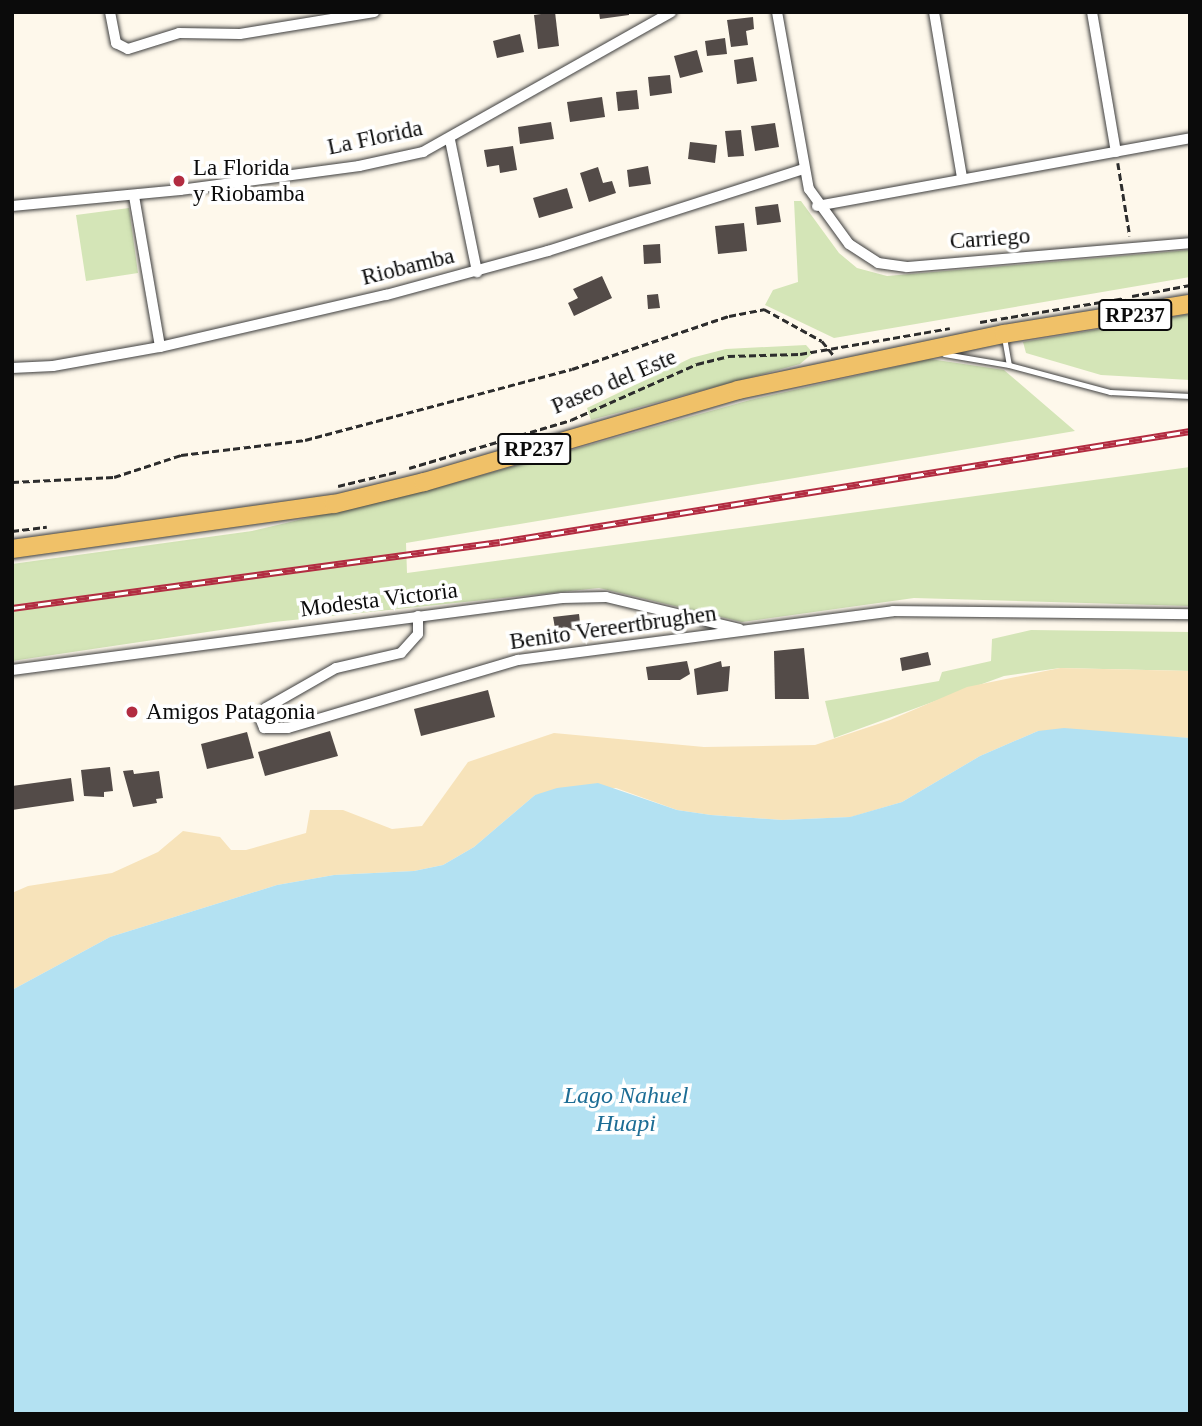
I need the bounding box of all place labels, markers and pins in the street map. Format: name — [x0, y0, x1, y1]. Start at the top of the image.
place label: La Florida y Riobamba — [193, 154, 305, 208]
marker: La Florida y Riobamba — [171, 173, 187, 189]
place label: Amigos Patagonia — [146, 698, 315, 726]
marker: Amigos Patagonia — [124, 704, 140, 720]

